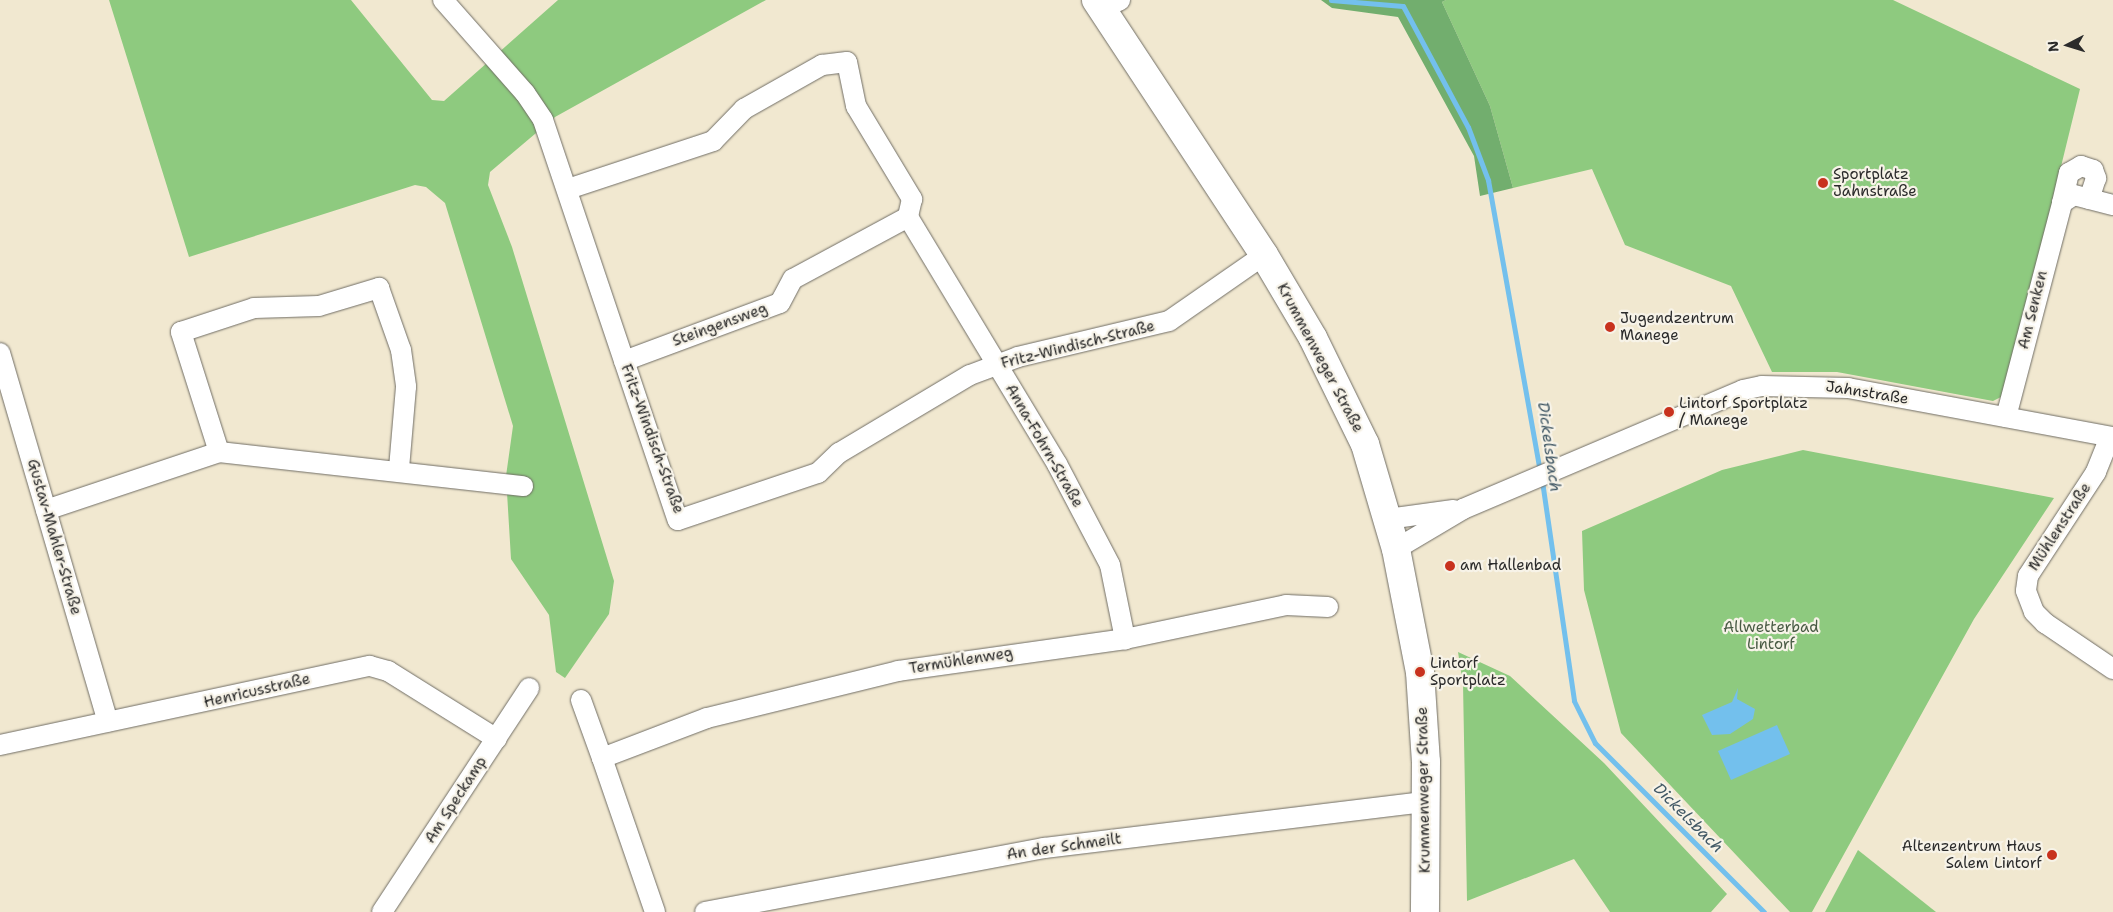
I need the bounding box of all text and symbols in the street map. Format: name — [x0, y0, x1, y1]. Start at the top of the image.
north arrow — [2043, 20, 2093, 70]
text: N — [2044, 40, 2063, 53]
place label: Sportplatz Jahnstraße — [1833, 165, 1917, 200]
marker: Sportplatz Jahnstraße — [1817, 177, 1829, 189]
street label: Am Senken — [2015, 269, 2051, 351]
street label: Krummenweger Straße — [1273, 280, 1367, 436]
street label: Steingensweg — [670, 299, 770, 351]
place label: Jugendzentrum Manege — [1620, 309, 1734, 344]
street label: Fritz-Windisch-Straße — [999, 317, 1157, 373]
marker: Jugendzentrum Manege — [1604, 321, 1616, 333]
street label: Fritz-Windisch-Straße — [617, 362, 687, 516]
street label: Jahnstraße — [1824, 378, 1910, 408]
street label: Anna-Fohrn-Straße — [1001, 381, 1087, 511]
place label: Lintorf Sportplatz / Manege — [1679, 394, 1808, 429]
water label: Dickelsbach — [1533, 401, 1565, 493]
marker: Lintorf Sportplatz / Manege — [1663, 406, 1675, 418]
street label: Gustav-Mahler-Straße — [23, 457, 85, 617]
street label: Mühlenstraße — [2025, 480, 2095, 574]
place label: am Hallenbad — [1460, 557, 1561, 575]
marker: am Hallenbad — [1444, 560, 1456, 572]
park label: Allwetterbad Lintorf — [1723, 618, 1819, 653]
street label: Termühlenweg — [908, 644, 1014, 678]
place label: Lintorf Sportplatz — [1430, 654, 1506, 689]
marker: Lintorf Sportplatz — [1414, 666, 1426, 678]
street label: Henricusstraße — [202, 670, 312, 712]
street label: Krummenweger Straße — [1414, 707, 1434, 873]
street label: Am Speckamp — [421, 753, 491, 847]
water label: Dickelsbach — [1649, 779, 1727, 857]
street label: An der Schmeilt — [1005, 830, 1123, 864]
place label: Altenzentrum Haus Salem Lintorf — [1902, 837, 2042, 872]
marker: Altenzentrum Haus Salem Lintorf — [2046, 849, 2058, 861]

